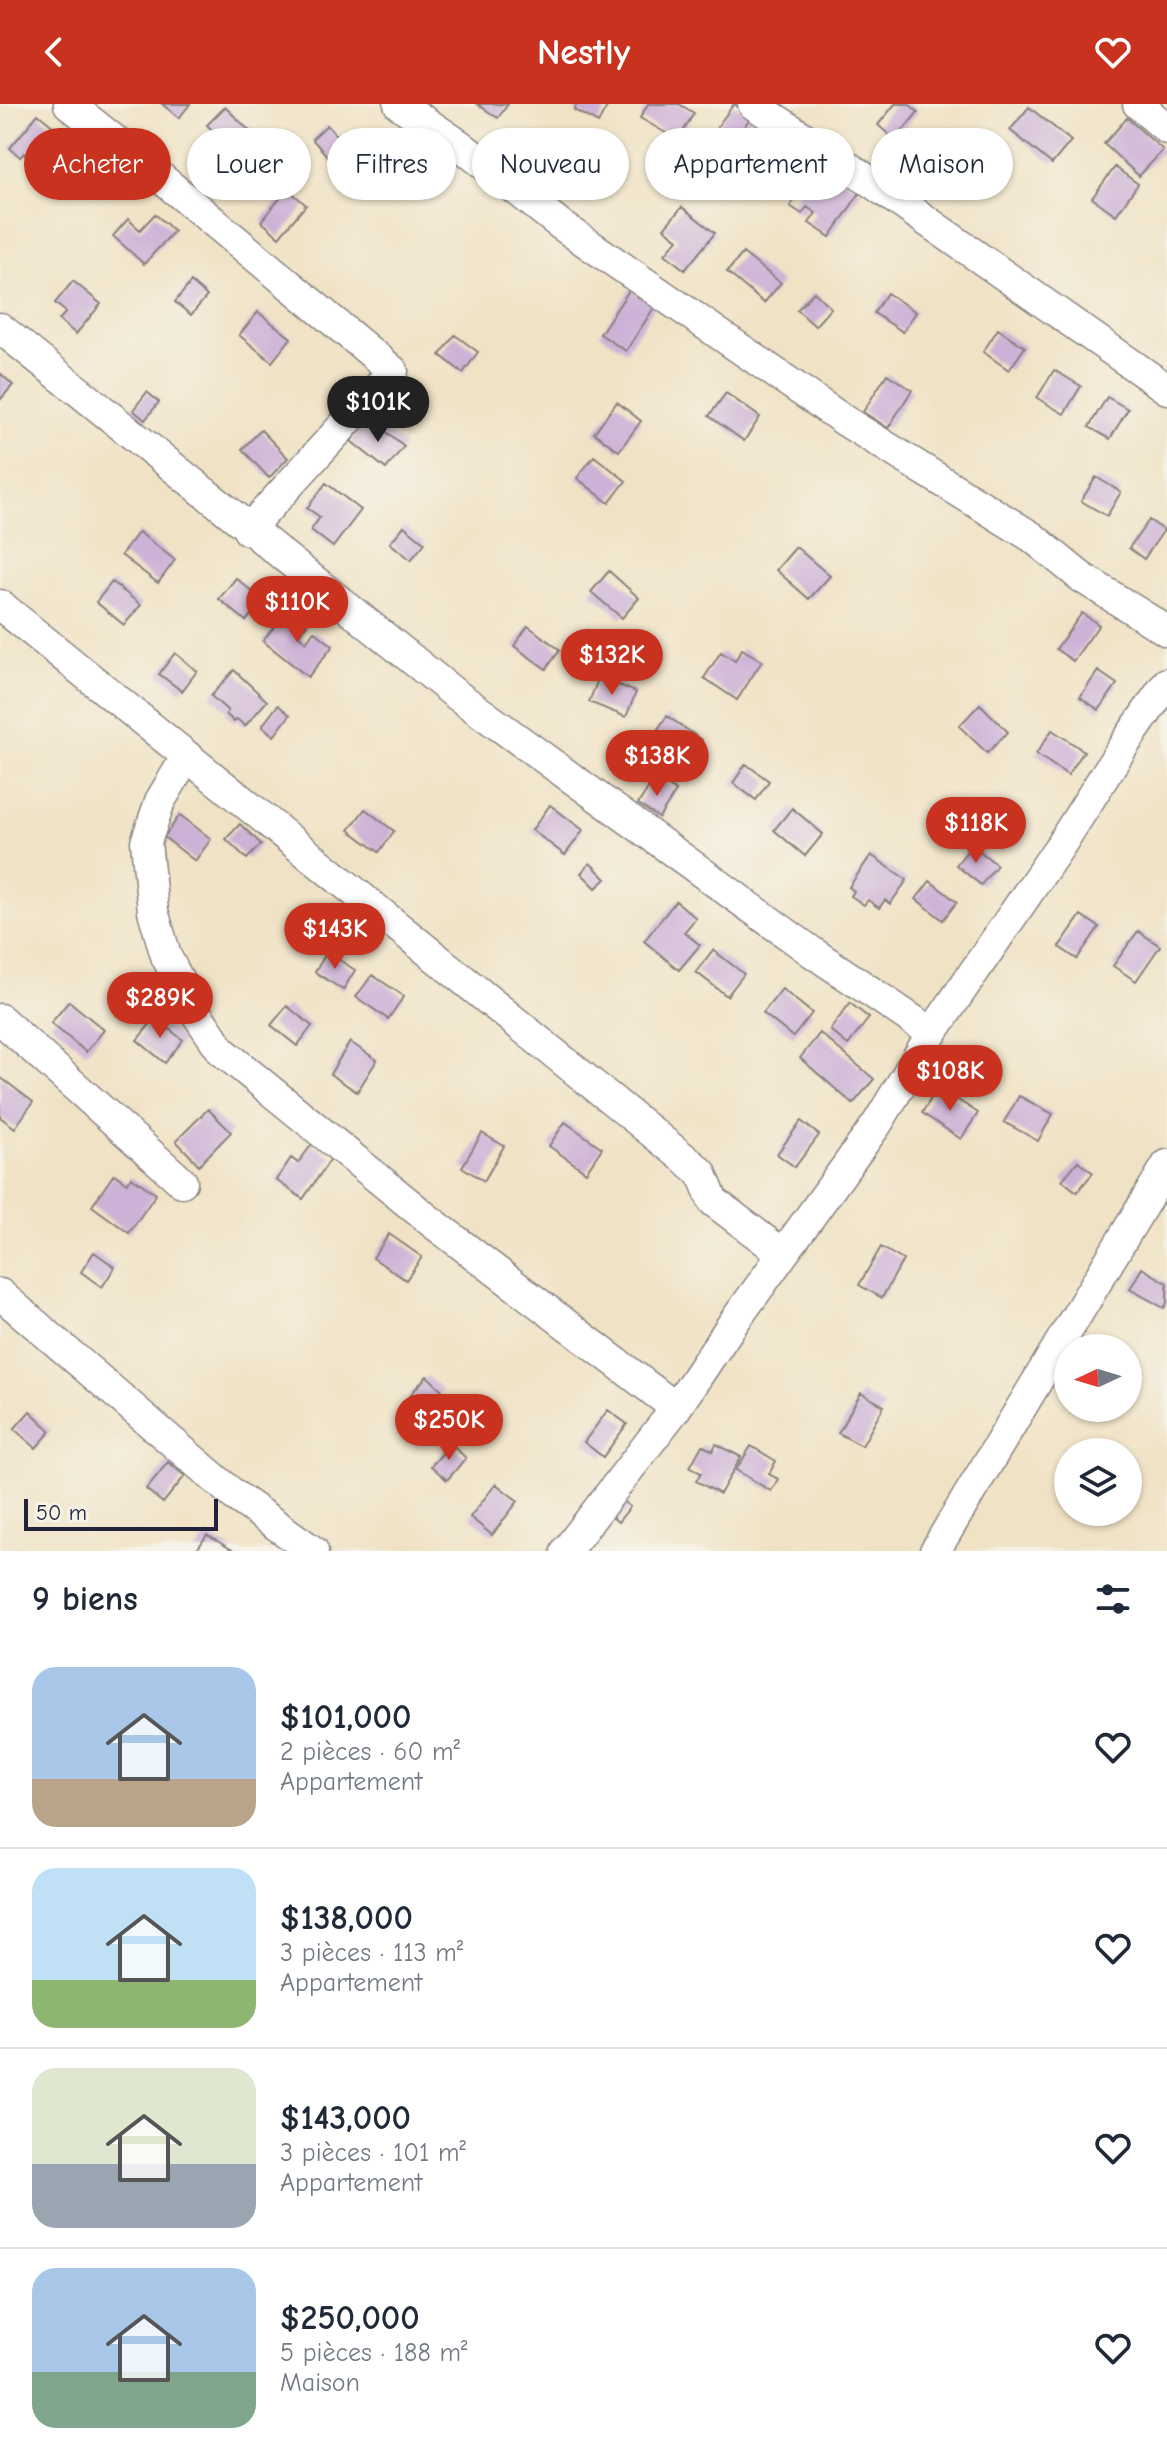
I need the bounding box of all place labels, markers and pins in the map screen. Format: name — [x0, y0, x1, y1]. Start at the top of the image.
pin: $101K — [322, 376, 434, 444]
pin: $110K — [241, 576, 353, 644]
pin: $132K — [556, 629, 668, 697]
pin: $138K — [601, 730, 713, 798]
pin: $118K — [920, 797, 1032, 865]
pin: $143K — [279, 903, 391, 971]
pin: $289K — [104, 972, 216, 1040]
pin: $108K — [894, 1045, 1006, 1113]
pin: $250K — [393, 1394, 505, 1462]

